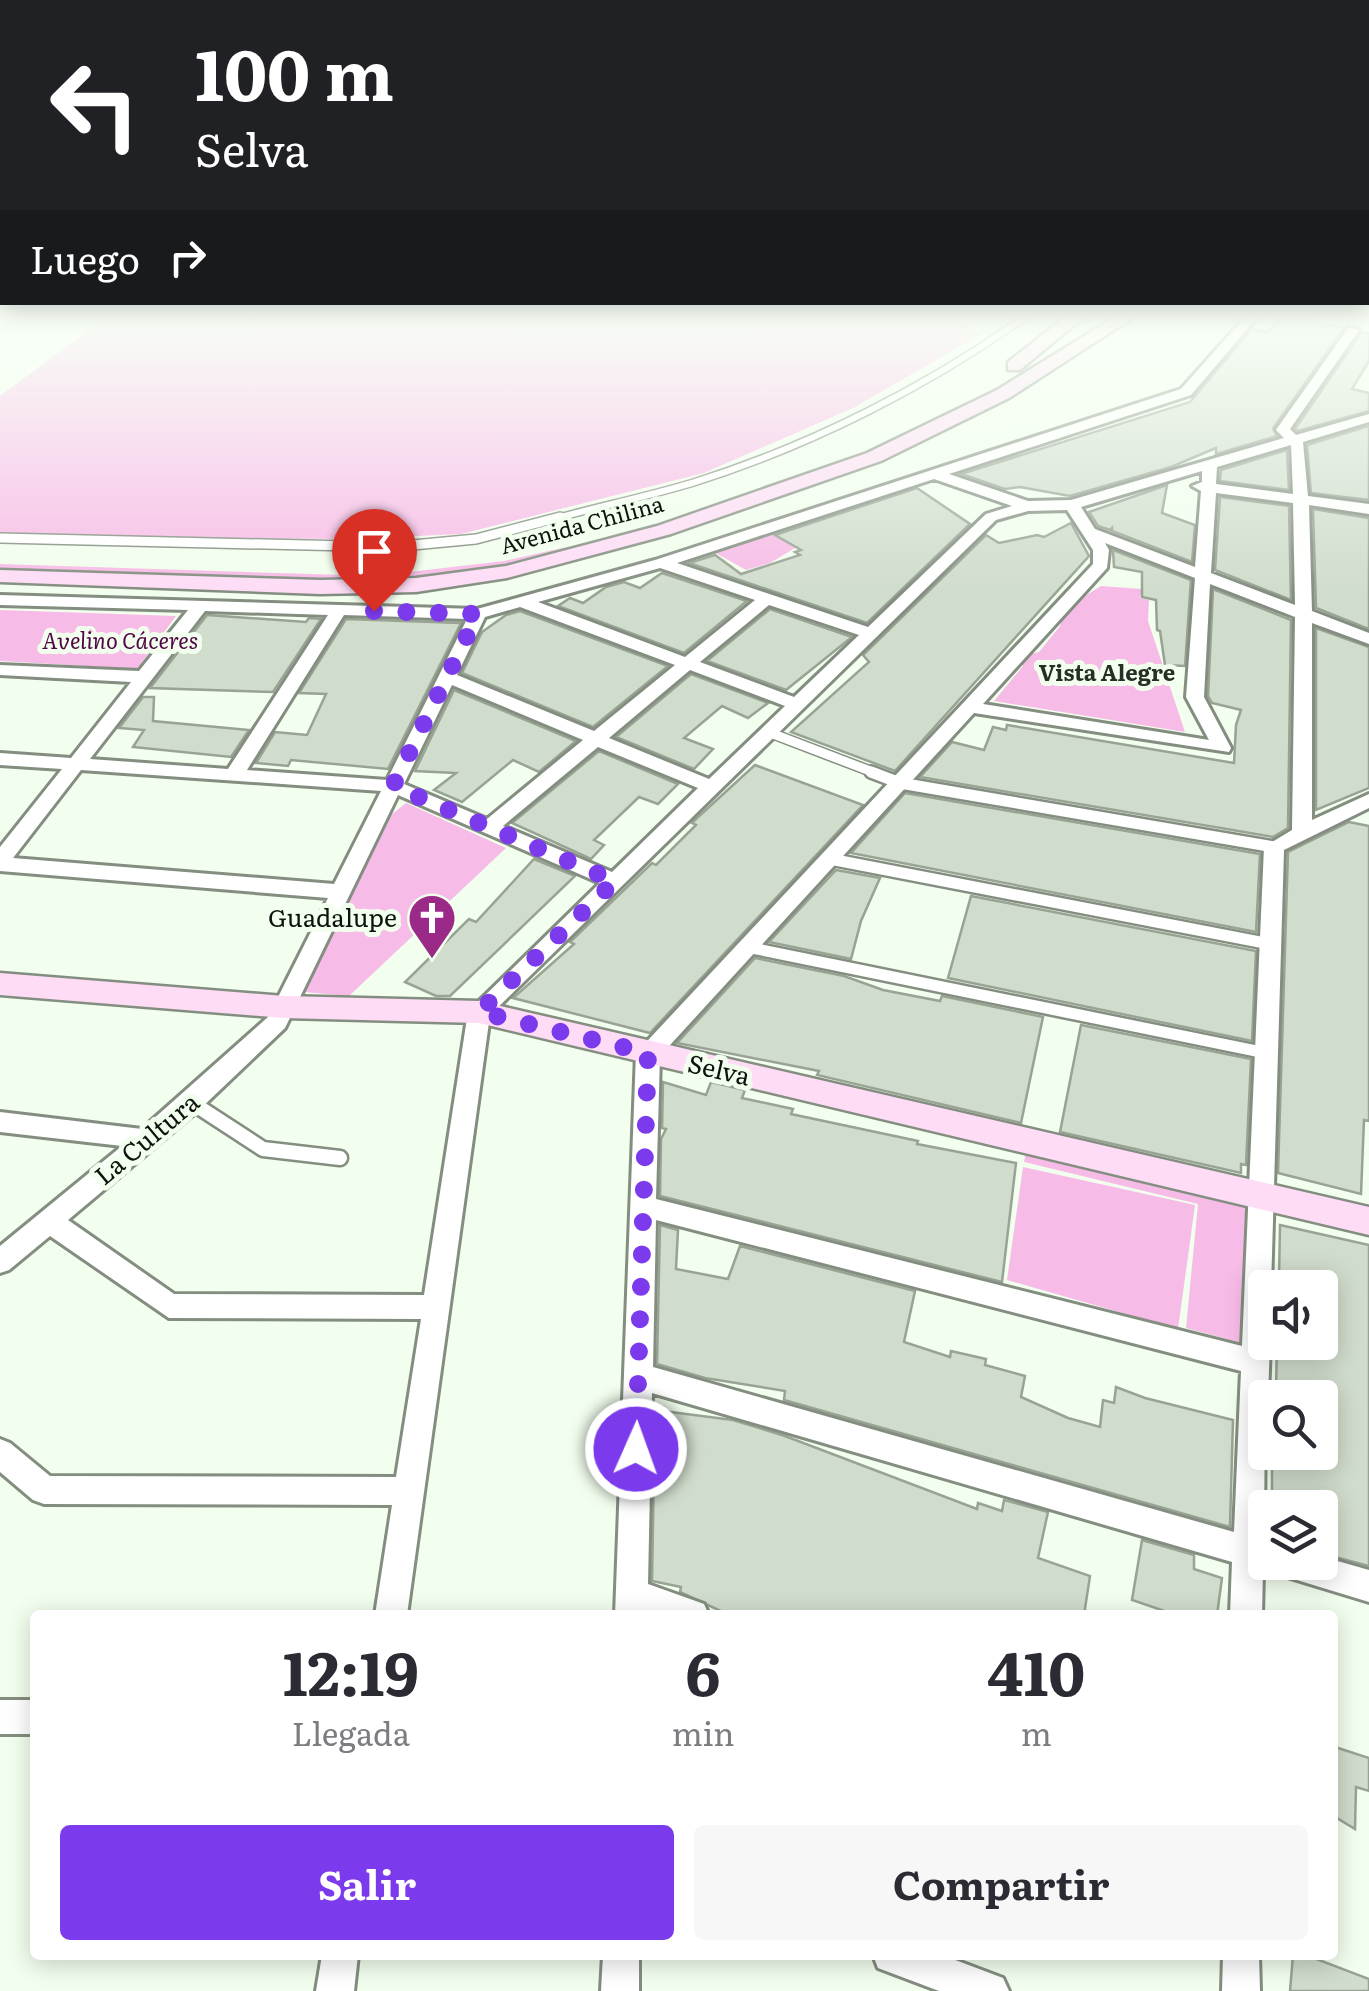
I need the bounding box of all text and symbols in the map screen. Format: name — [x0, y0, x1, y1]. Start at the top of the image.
text: 100 m — [195, 19, 394, 123]
icon: left — [30, 40, 160, 170]
text: Selva — [195, 114, 308, 181]
text: Luego — [30, 229, 140, 286]
icon: right — [160, 230, 215, 285]
street label: Avenida Chilina — [496, 486, 667, 561]
pin — [332, 509, 417, 612]
icon: arrive — [347, 524, 402, 579]
park label: Avelino Cáceres — [42, 623, 198, 656]
district label: Vista Alegre — [1039, 655, 1175, 688]
church icon: Guadalupe — [406, 892, 458, 960]
place label: Guadalupe — [268, 898, 397, 935]
street label: Selva — [684, 1043, 755, 1094]
street label: La Cultura — [86, 1083, 207, 1193]
map controls — [1248, 1270, 1338, 1580]
button: sound — [1248, 1270, 1338, 1360]
button: search — [1248, 1380, 1338, 1470]
position arrow — [584, 1397, 688, 1501]
button: layers — [1248, 1490, 1338, 1580]
text: 12:19 — [283, 1625, 419, 1714]
text: 6 — [686, 1625, 721, 1714]
text: 410 — [987, 1625, 1085, 1714]
text: Llegada — [292, 1708, 410, 1756]
text: min — [672, 1708, 735, 1756]
text: m — [1021, 1708, 1052, 1756]
button: Salir — [60, 1825, 674, 1940]
button: Compartir — [694, 1825, 1308, 1940]

